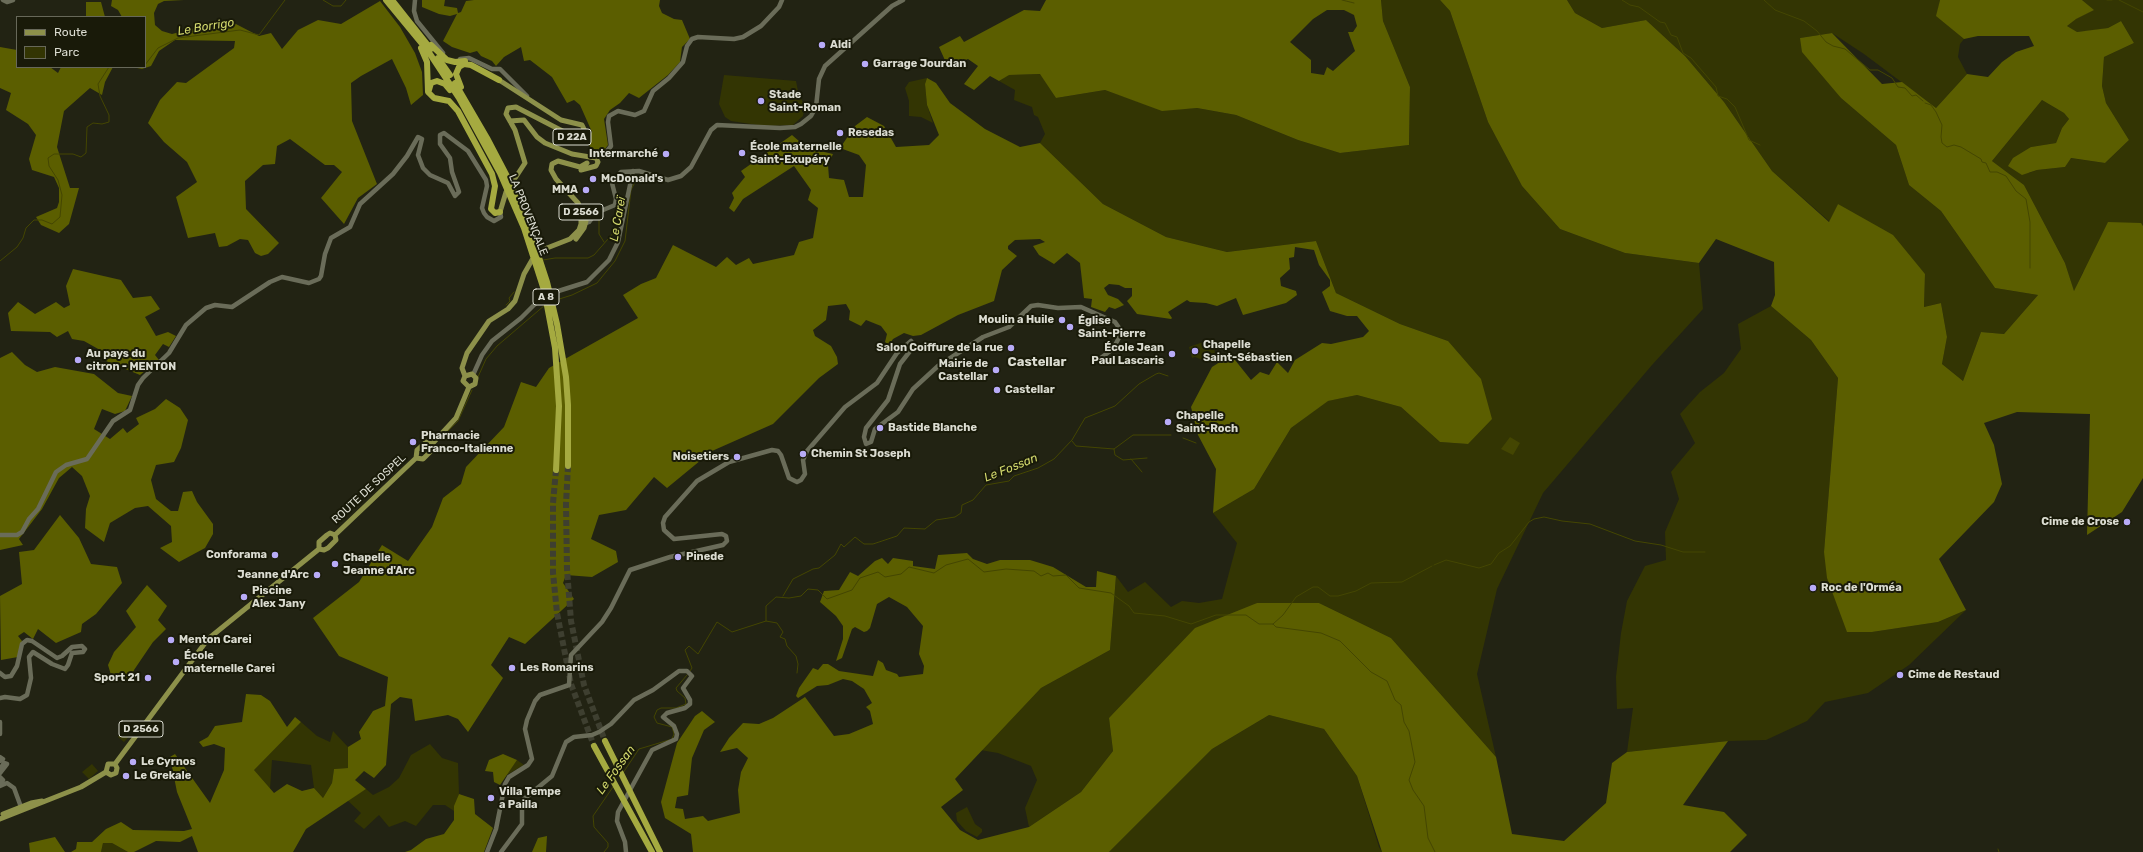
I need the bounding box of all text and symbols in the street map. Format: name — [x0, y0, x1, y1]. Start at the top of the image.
water label: Le Borrigo — [177, 15, 235, 39]
legend — [16, 16, 146, 68]
text: Route — [54, 25, 87, 39]
place label: Aldi — [830, 38, 851, 52]
marker: Aldi — [817, 40, 827, 50]
text: Parc — [54, 45, 79, 59]
place label: Garrage Jourdan — [873, 57, 966, 71]
marker: Garrage Jourdan — [860, 59, 870, 69]
place label: Stade Saint-Roman — [769, 88, 841, 114]
marker: Stade Saint-Roman — [756, 96, 766, 106]
place label: Resedas — [848, 126, 894, 140]
marker: Resedas — [835, 128, 845, 138]
road number: D 22A — [553, 129, 591, 145]
place label: École maternelle Saint-Exupéry — [750, 140, 842, 166]
place label: Intermarché — [589, 147, 658, 161]
marker: École maternelle Saint-Exupéry — [737, 148, 747, 158]
marker: Intermarché — [661, 149, 671, 159]
street label: LA PROVENÇALE — [506, 172, 550, 258]
place label: McDonald's — [601, 172, 663, 186]
marker: McDonald's — [588, 174, 598, 184]
place label: MMA — [552, 183, 578, 197]
marker: MMA — [581, 185, 591, 195]
water label: Le Careï — [607, 195, 629, 243]
road number: D 2566 — [559, 204, 603, 220]
road number: A 8 — [533, 289, 559, 305]
place label: Moulin a Huile — [979, 313, 1054, 327]
place label: Église Saint-Pierre — [1078, 314, 1146, 340]
marker: Moulin a Huile — [1057, 315, 1067, 325]
marker: Église Saint-Pierre — [1065, 322, 1075, 332]
place label: Chapelle Saint-Sébastien — [1203, 338, 1292, 364]
place label: Salon Coiffure de la rue — [876, 341, 1003, 355]
place label: École Jean Paul Lascaris — [1091, 341, 1164, 367]
marker: Salon Coiffure de la rue — [1006, 343, 1016, 353]
marker: Chapelle Saint-Sébastien — [1190, 346, 1200, 356]
place label: Au pays du citron - MENTON — [86, 347, 176, 373]
marker: École Jean Paul Lascaris — [1167, 349, 1177, 359]
district label: Castellar — [1008, 354, 1066, 370]
marker: Au pays du citron - MENTON — [73, 355, 83, 365]
place label: Mairie de Castellar — [938, 357, 988, 383]
marker: Mairie de Castellar — [991, 365, 1001, 375]
place label: Castellar — [1005, 383, 1055, 397]
marker: Castellar — [992, 385, 1002, 395]
place label: Chapelle Saint-Roch — [1176, 409, 1238, 435]
marker: Chapelle Saint-Roch — [1163, 417, 1173, 427]
place label: Bastide Blanche — [888, 421, 977, 435]
marker: Bastide Blanche — [875, 423, 885, 433]
place label: Pharmacie Franco-Italienne — [421, 429, 513, 455]
marker: Pharmacie Franco-Italienne — [408, 437, 418, 447]
place label: Chemin St Joseph — [811, 447, 911, 461]
marker: Chemin St Joseph — [798, 449, 808, 459]
place label: Noisetiers — [673, 450, 729, 464]
street label: ROUTE DE SOSPEL — [329, 451, 409, 527]
water label: Le Fossan — [982, 451, 1040, 485]
marker: Noisetiers — [732, 452, 742, 462]
place label: Cime de Crose — [2041, 515, 2119, 529]
marker: Cime de Crose — [2122, 517, 2132, 527]
place label: Conforama — [206, 548, 267, 562]
marker: Conforama — [270, 550, 280, 560]
place label: Pinede — [686, 550, 724, 564]
place label: Chapelle Jeanne d'Arc — [343, 551, 415, 577]
marker: Pinede — [673, 552, 683, 562]
marker: Chapelle Jeanne d'Arc — [330, 559, 340, 569]
place label: Jeanne d'Arc — [237, 568, 309, 582]
marker: Jeanne d'Arc — [312, 570, 322, 580]
place label: Roc de l'Orméa — [1821, 581, 1902, 595]
marker: Roc de l'Orméa — [1808, 583, 1818, 593]
place label: Piscine Alex Jany — [252, 584, 305, 610]
marker: Piscine Alex Jany — [239, 592, 249, 602]
place label: Menton Carei — [179, 633, 252, 647]
marker: Menton Carei — [166, 635, 176, 645]
place label: École maternelle Carei — [184, 649, 275, 675]
marker: École maternelle Carei — [171, 657, 181, 667]
place label: Les Romarins — [520, 661, 594, 675]
marker: Les Romarins — [507, 663, 517, 673]
place label: Cime de Restaud — [1908, 668, 1999, 682]
marker: Cime de Restaud — [1895, 670, 1905, 680]
place label: Sport 21 — [94, 671, 140, 685]
marker: Sport 21 — [143, 673, 153, 683]
road number: D 2566 — [119, 721, 163, 737]
water label: Le Fossan — [594, 743, 638, 797]
place label: Le Cyrnos — [141, 755, 196, 769]
marker: Le Cyrnos — [128, 757, 138, 767]
place label: Le Grekale — [134, 769, 191, 783]
marker: Le Grekale — [121, 771, 131, 781]
place label: Villa Tempe a Pailla — [499, 785, 561, 811]
marker: Villa Tempe a Pailla — [486, 793, 496, 803]

